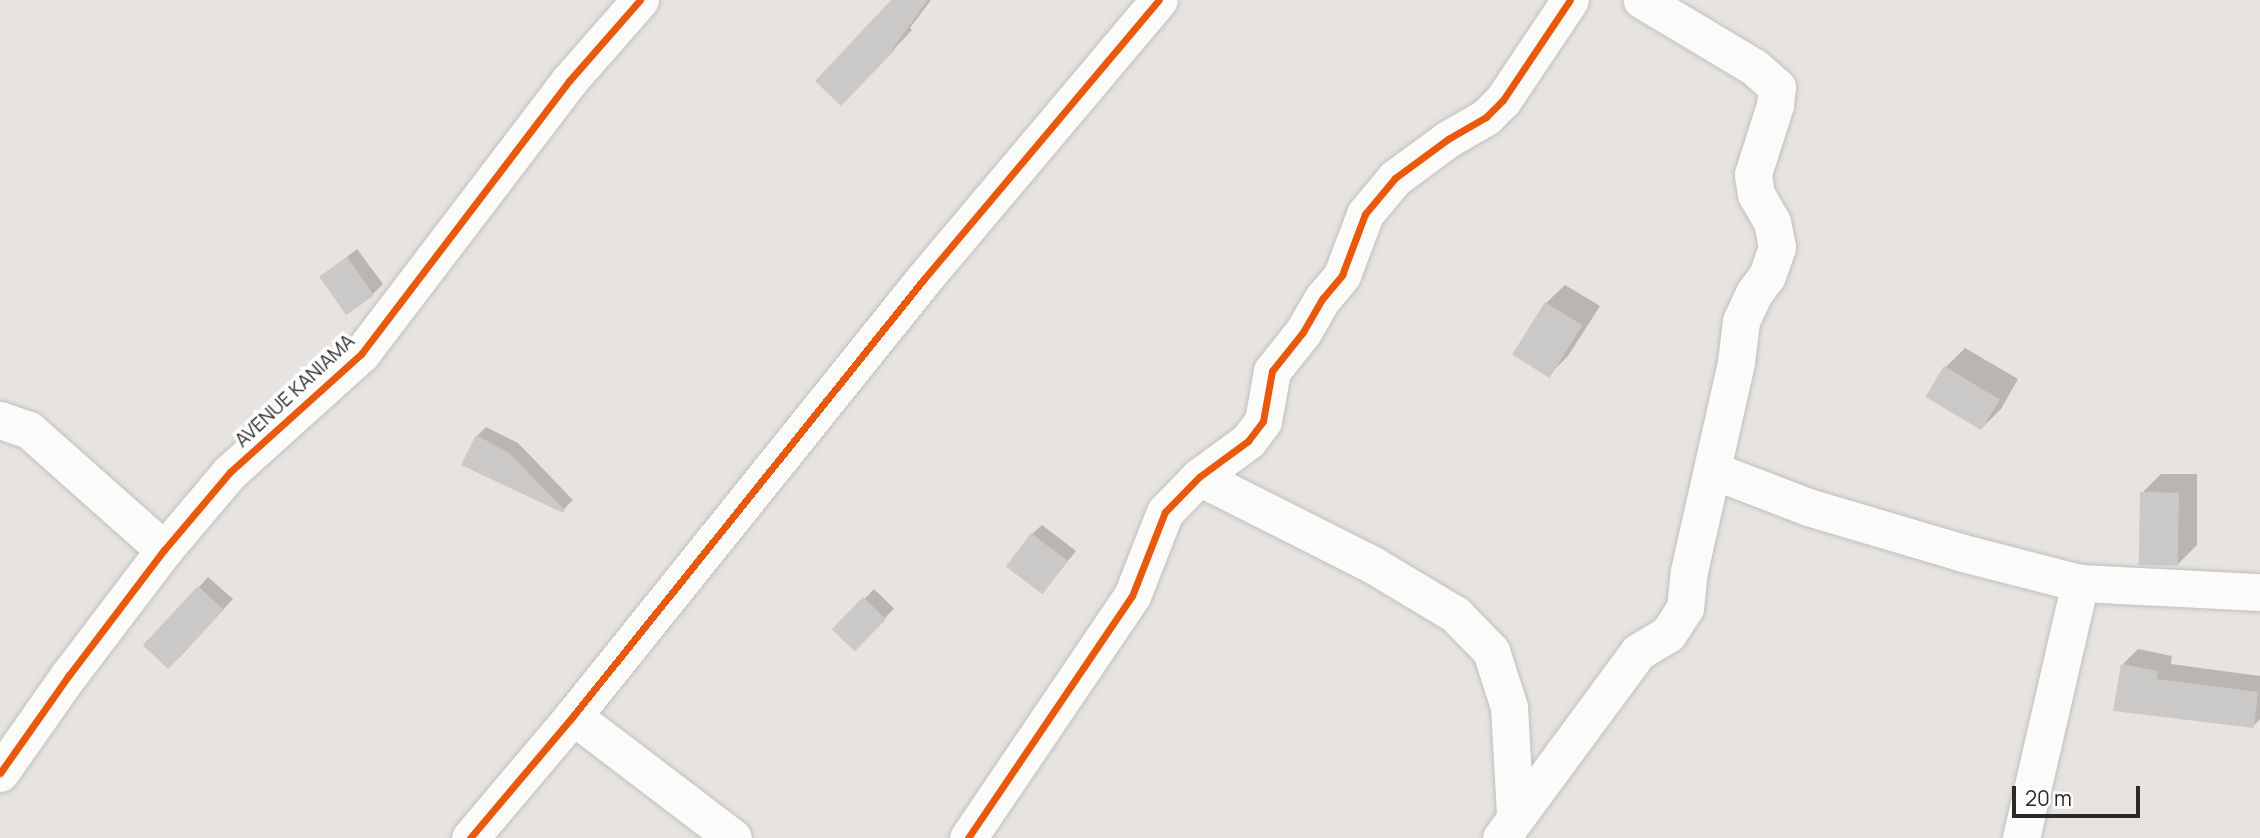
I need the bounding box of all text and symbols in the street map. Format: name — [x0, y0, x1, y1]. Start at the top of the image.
street label: AVENUE KANIAMA — [231, 330, 359, 452]
scale bar — [2015, 772, 2143, 816]
text: 20 m — [2025, 784, 2072, 812]

